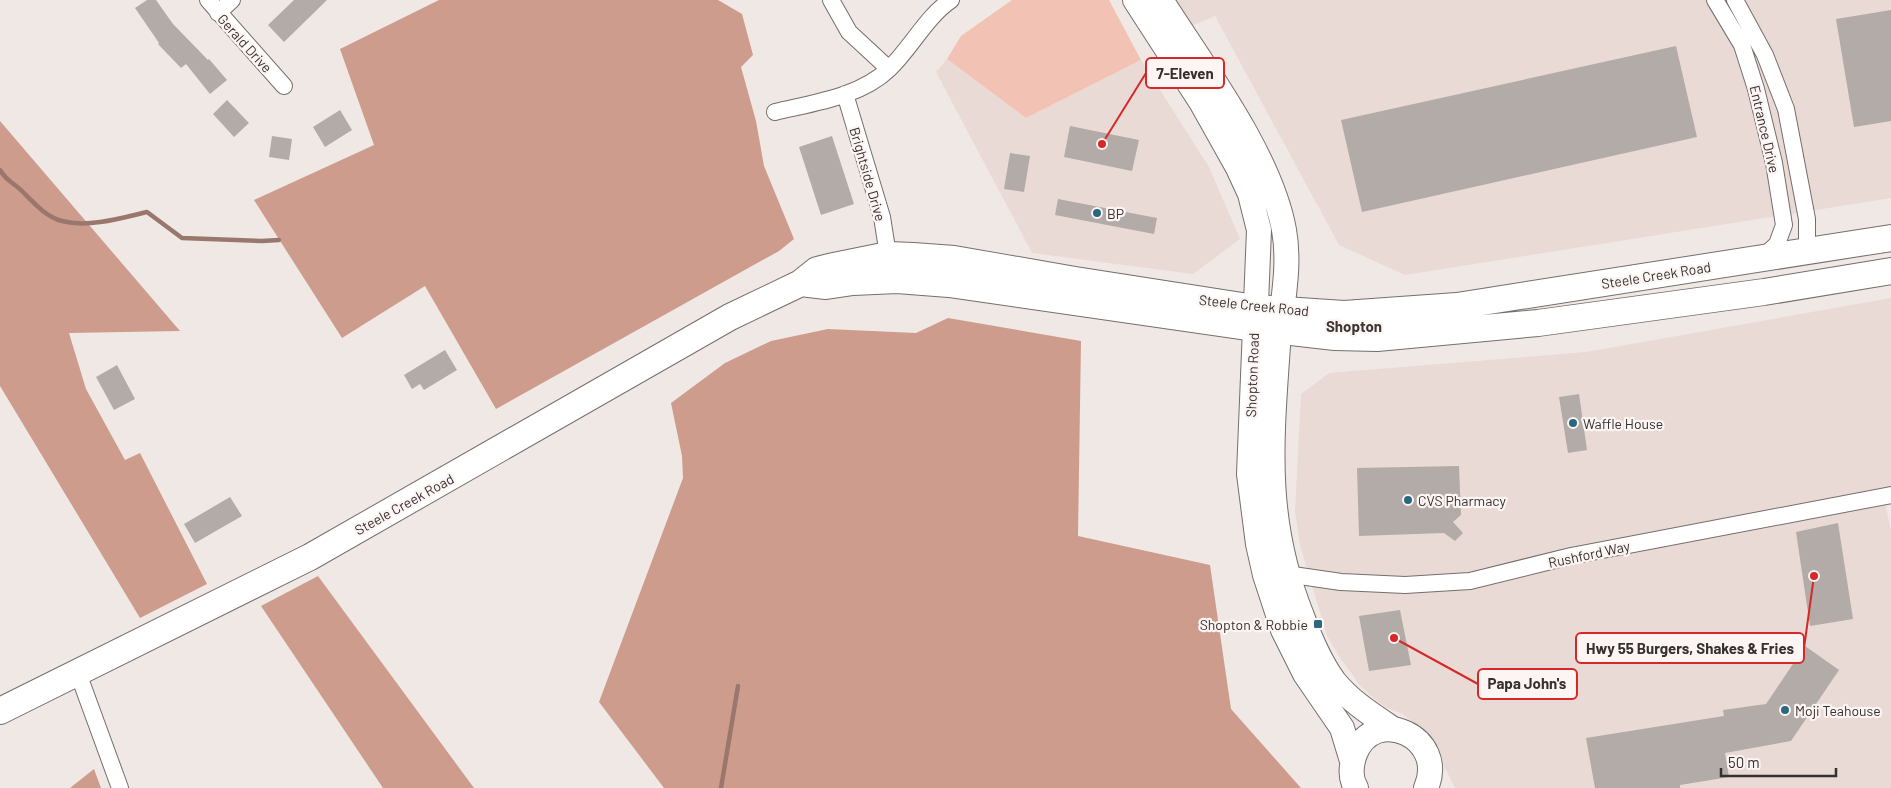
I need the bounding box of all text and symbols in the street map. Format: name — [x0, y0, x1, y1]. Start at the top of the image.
street label: Gerald Drive — [214, 10, 276, 76]
callout: 7-Eleven — [1146, 58, 1224, 88]
text: 7-Eleven — [1156, 64, 1214, 82]
street label: Entrance Drive — [1747, 83, 1783, 175]
street label: Brightside Drive — [846, 125, 890, 223]
place label: BP — [1107, 205, 1124, 222]
marker: BP — [1091, 207, 1103, 219]
street label: Steele Creek Road — [1600, 258, 1712, 292]
street label: Steele Creek Road — [1198, 291, 1310, 319]
district label: Shopton — [1326, 317, 1382, 335]
street label: Shopton Road — [1242, 332, 1262, 418]
place label: Waffle House — [1583, 415, 1663, 432]
marker: Waffle House — [1567, 417, 1579, 429]
street label: Steele Creek Road — [351, 470, 457, 538]
place label: CVS Pharmacy — [1418, 492, 1507, 509]
marker: CVS Pharmacy — [1402, 494, 1414, 506]
street label: Rushford Way — [1547, 537, 1632, 571]
place label: Shopton & Robbie — [1200, 616, 1308, 633]
marker: Shopton & Robbie — [1312, 618, 1324, 630]
callout: Hwy 55 Burgers, Shakes & Fries — [1576, 633, 1804, 663]
text: Hwy 55 Burgers, Shakes & Fries — [1586, 639, 1794, 657]
callout: Papa John's — [1478, 669, 1577, 699]
text: Papa John's — [1488, 674, 1567, 692]
place label: Moji Teahouse — [1795, 702, 1881, 719]
marker: Moji Teahouse — [1779, 704, 1791, 716]
scale bar — [1721, 746, 1836, 778]
text: 50 m — [1728, 753, 1760, 771]

